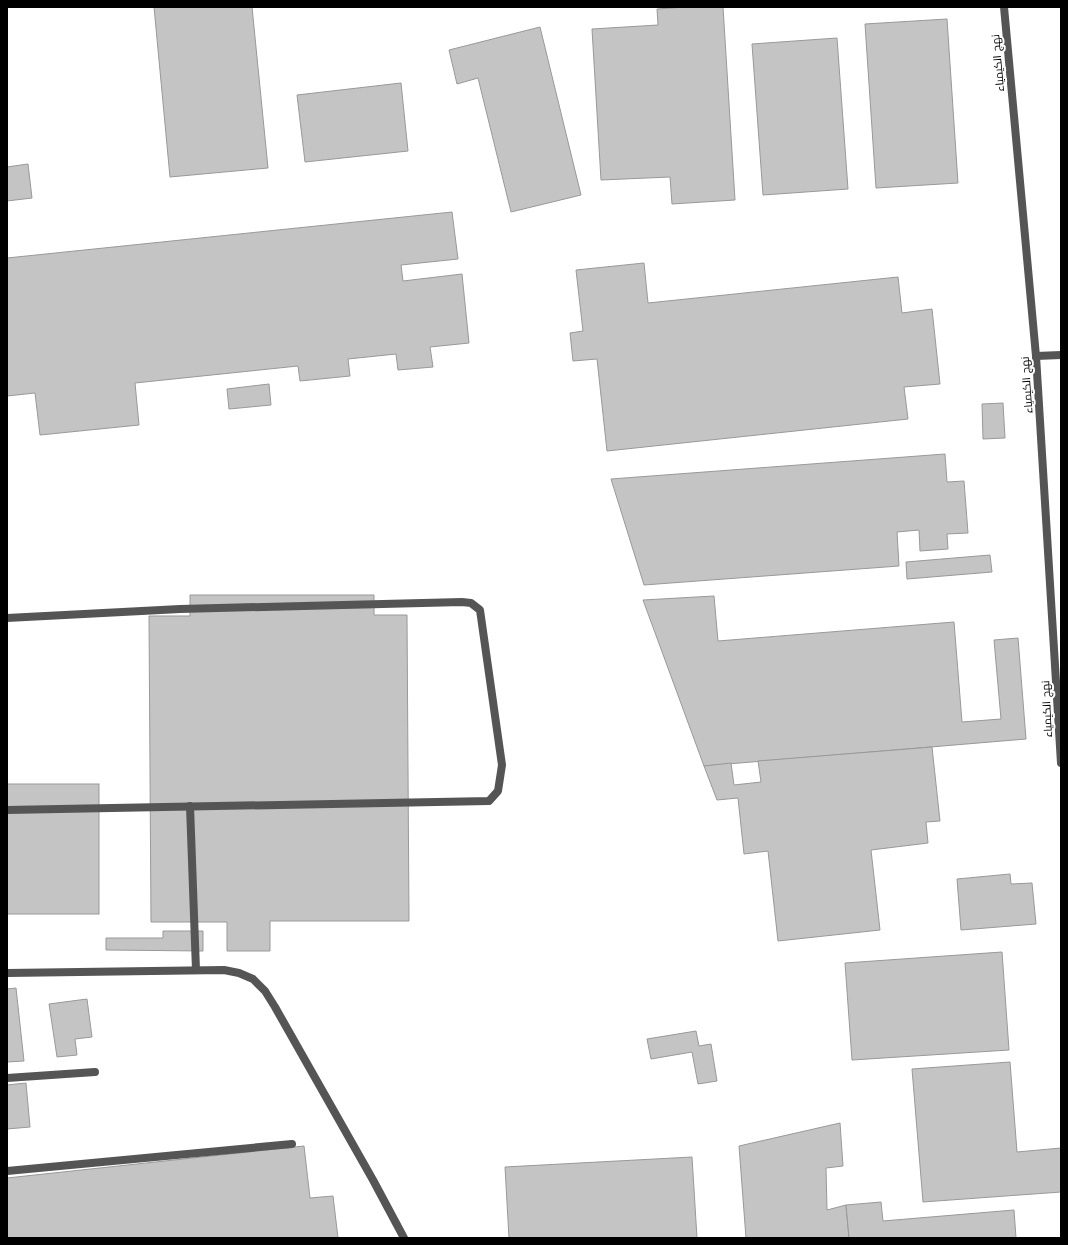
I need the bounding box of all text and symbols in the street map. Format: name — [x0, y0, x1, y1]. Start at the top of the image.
street label: نهج الكيمياء — [989, 34, 1008, 92]
street label: نهج الكيمياء — [1019, 356, 1036, 414]
street label: نهج الكيمياء — [1039, 680, 1056, 738]

